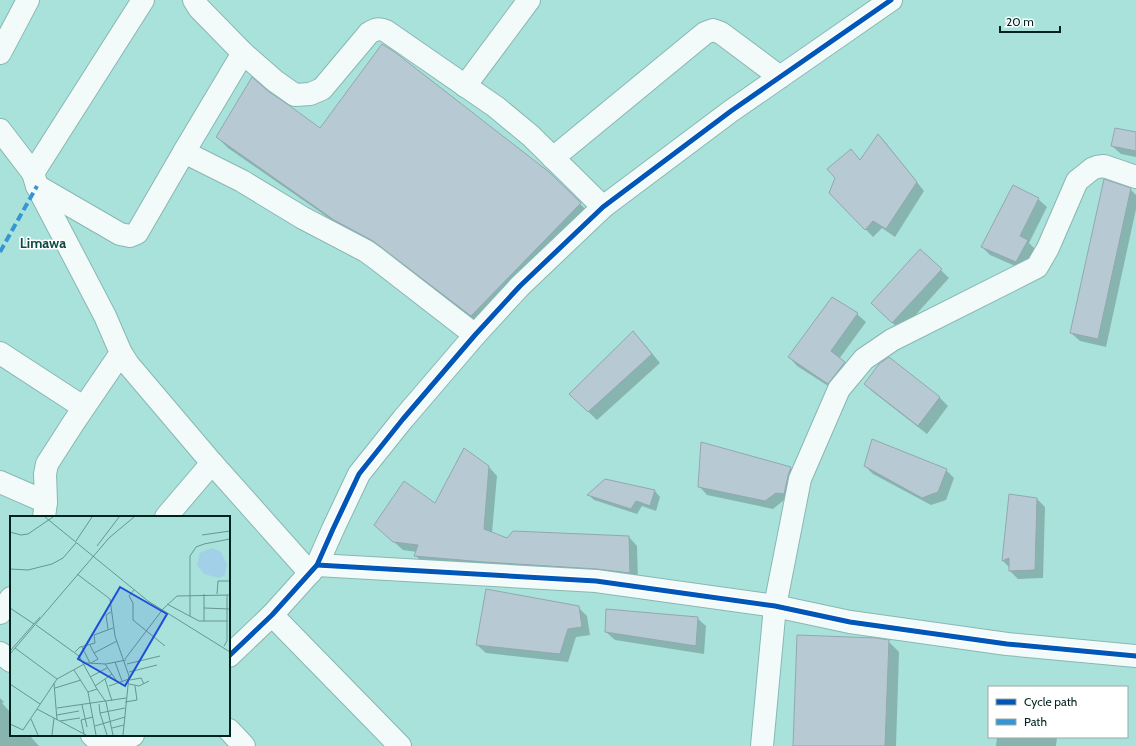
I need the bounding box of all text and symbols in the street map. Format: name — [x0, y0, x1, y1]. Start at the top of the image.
scale bar — [1000, 8, 1060, 34]
text: 20 m — [1006, 14, 1034, 29]
district label: Limawa — [20, 234, 66, 252]
inset map — [10, 516, 230, 736]
legend — [988, 686, 1128, 738]
text: Cycle path — [1024, 694, 1077, 709]
text: Path — [1024, 714, 1047, 729]

